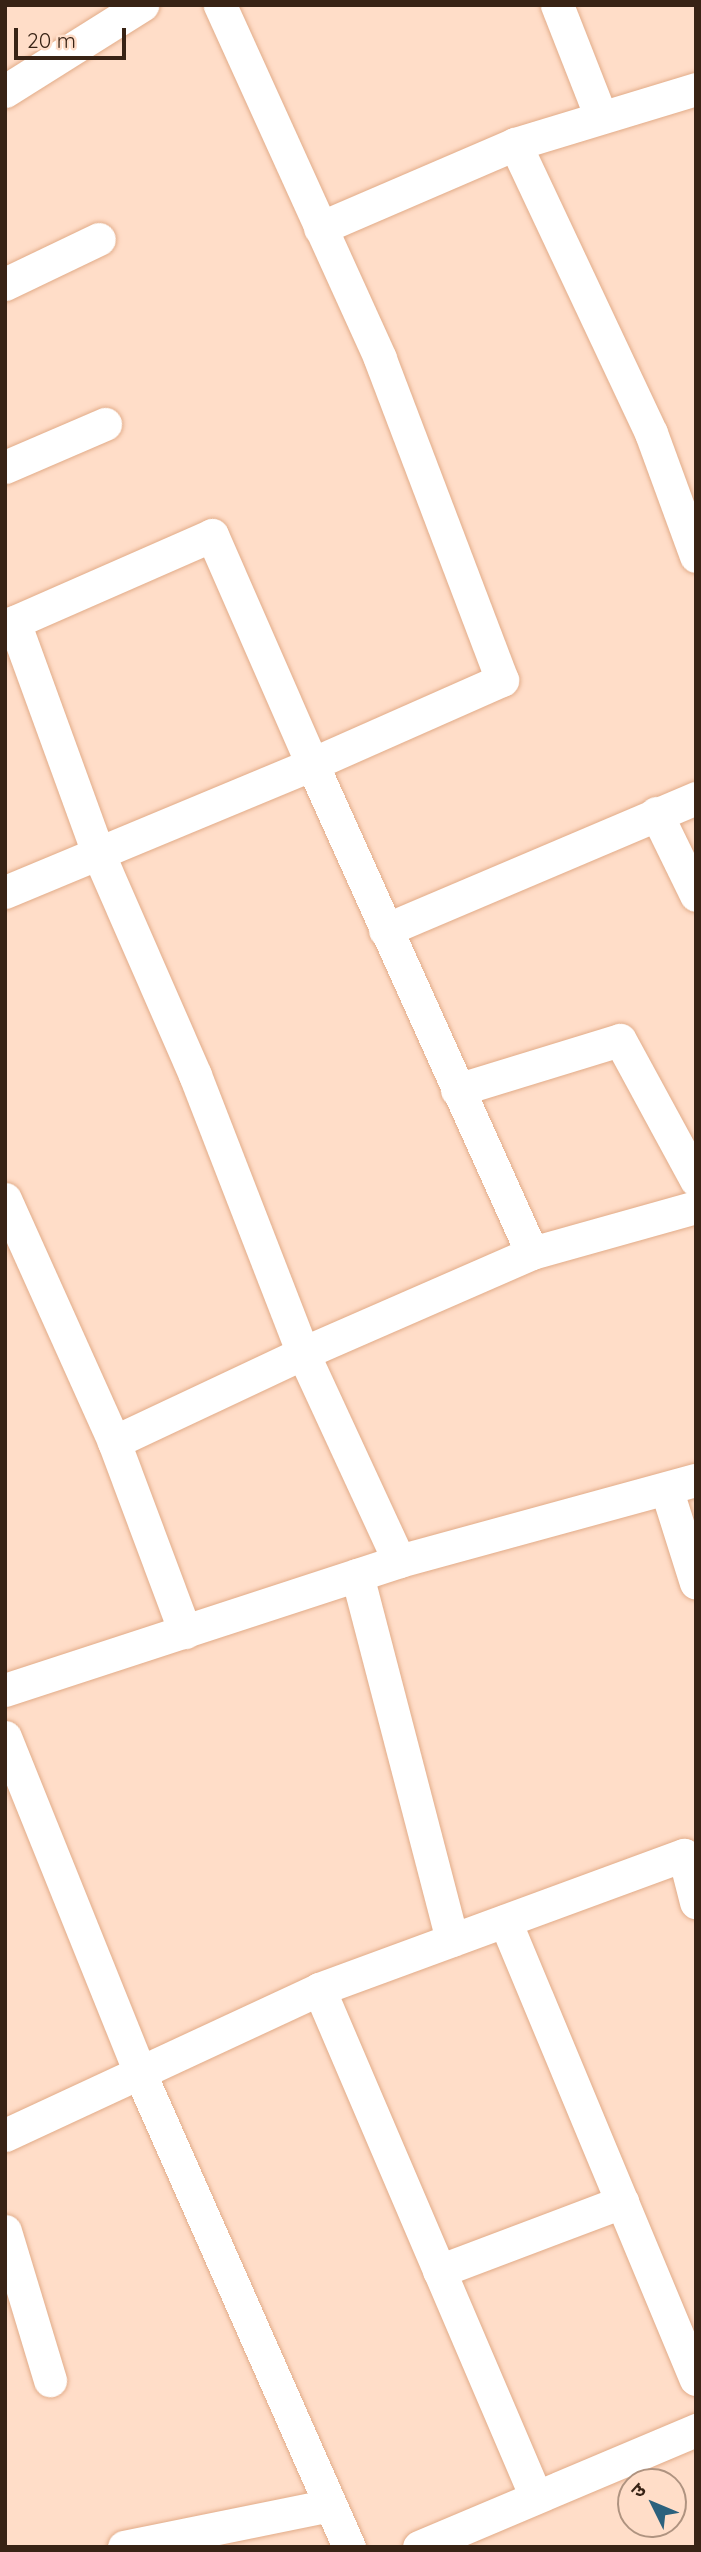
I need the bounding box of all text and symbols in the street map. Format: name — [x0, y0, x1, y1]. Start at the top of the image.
scale bar — [18, 14, 130, 58]
text: 20 m — [27, 27, 76, 53]
north arrow — [617, 2468, 687, 2538]
text: उ — [626, 2478, 651, 2502]

